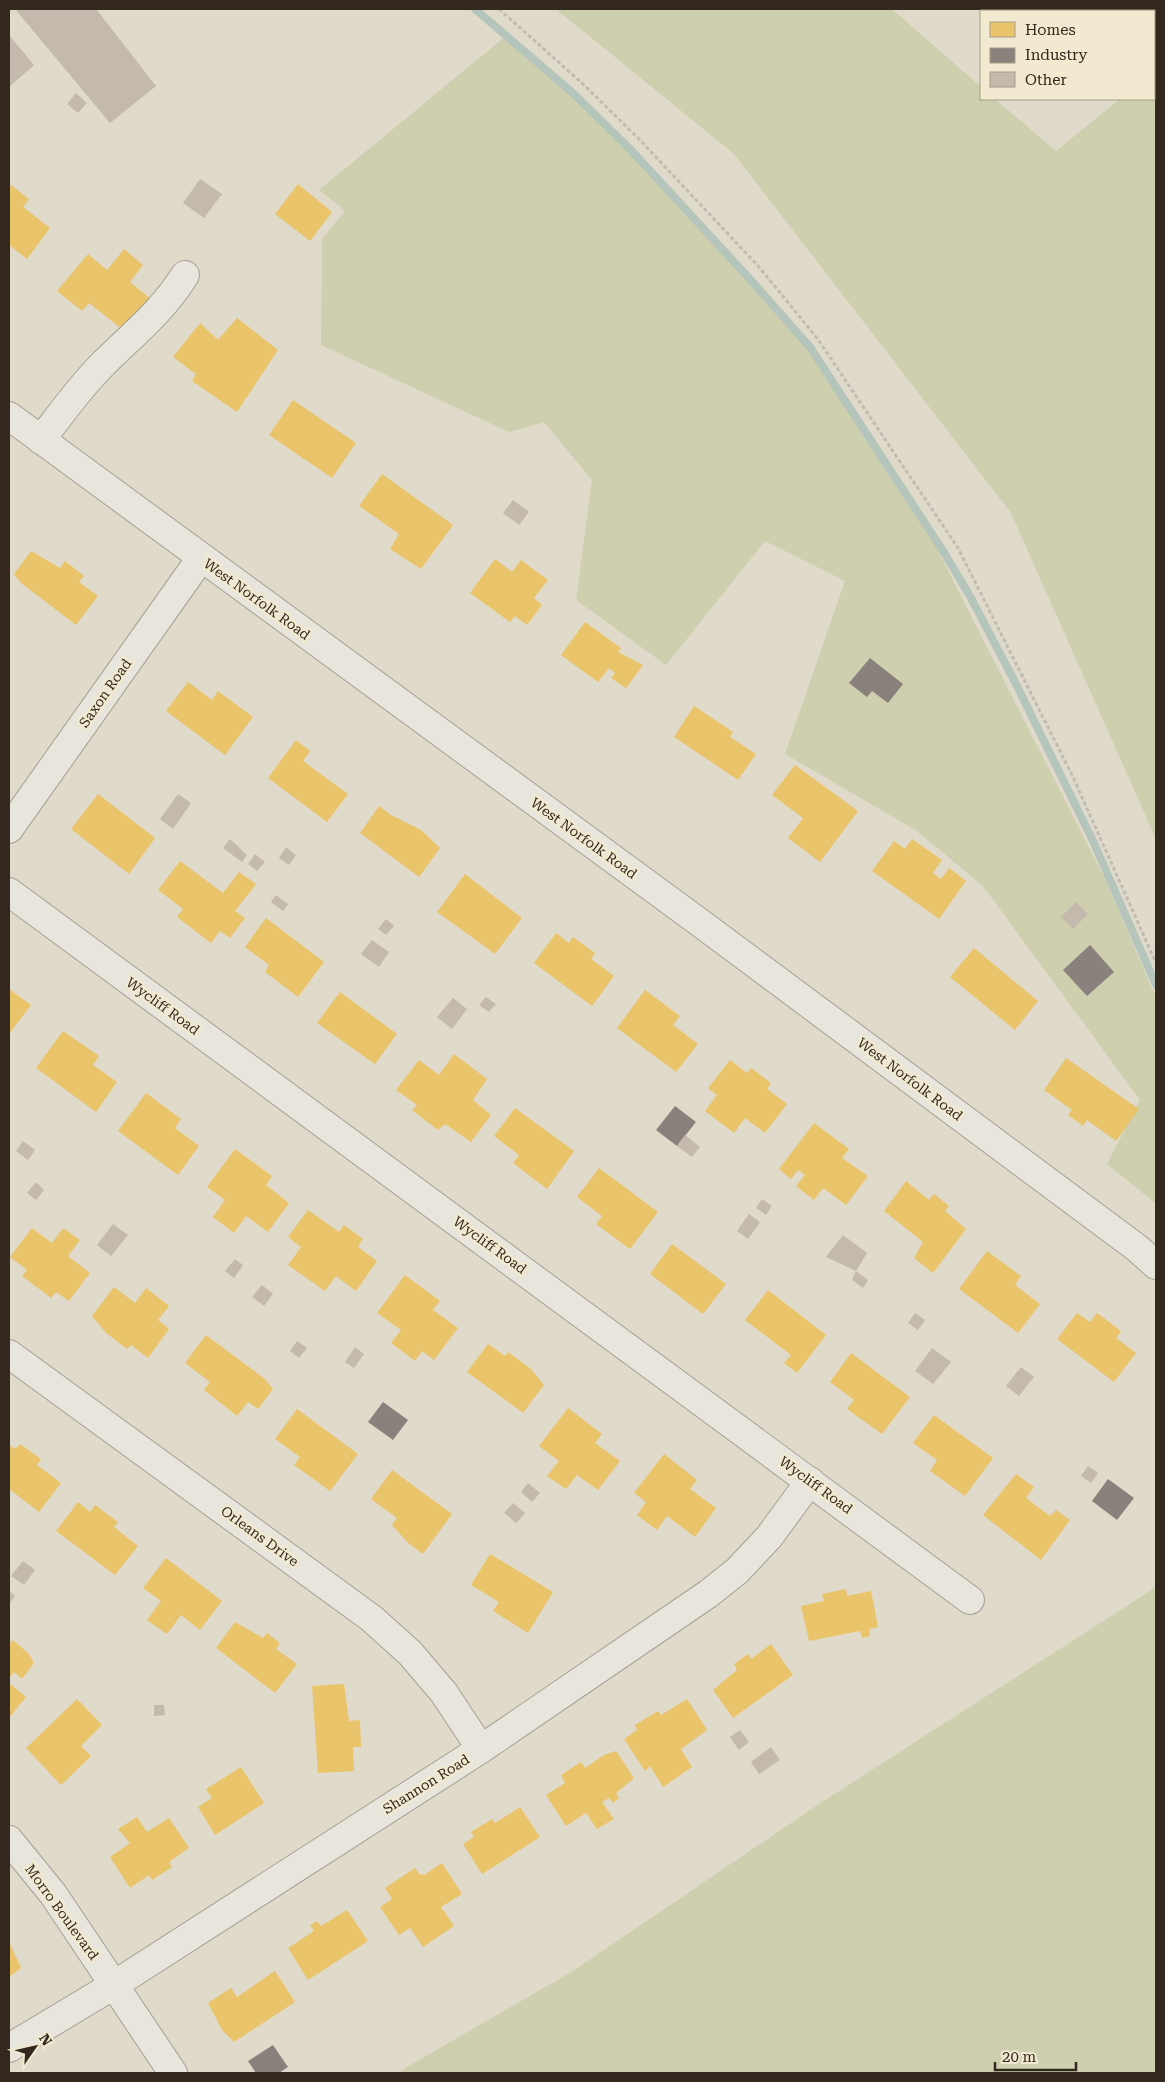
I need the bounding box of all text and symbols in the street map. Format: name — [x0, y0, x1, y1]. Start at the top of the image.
legend — [980, 10, 1155, 100]
text: Homes — [1025, 21, 1076, 39]
text: Industry — [1025, 46, 1087, 64]
text: Other — [1025, 71, 1067, 89]
street label: West Norfolk Road — [201, 555, 313, 643]
street label: Saxon Road — [76, 656, 135, 730]
street label: West Norfolk Road — [528, 794, 640, 882]
street label: Wycliff Road — [123, 974, 203, 1038]
street label: West Norfolk Road — [854, 1034, 966, 1124]
street label: Wycliff Road — [450, 1213, 530, 1277]
street label: Wycliff Road — [776, 1453, 856, 1517]
street label: Orleans Drive — [218, 1502, 302, 1570]
street label: Shannon Road — [380, 1751, 472, 1817]
street label: Morro Boulevard — [22, 1861, 102, 1963]
north arrow — [10, 2022, 60, 2072]
text: N — [36, 2031, 56, 2049]
scale bar — [995, 2040, 1076, 2072]
text: 20 m — [1002, 2048, 1037, 2066]

